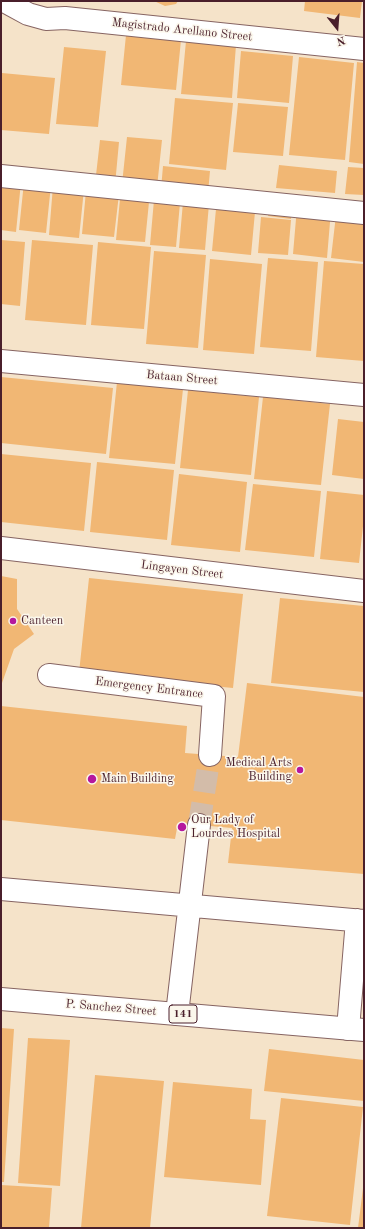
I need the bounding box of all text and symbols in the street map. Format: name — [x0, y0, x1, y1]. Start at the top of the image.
north arrow — [317, 8, 357, 48]
street label: Magistrado Arellano Street — [111, 15, 253, 45]
text: N — [335, 33, 346, 46]
street label: Bataan Street — [146, 368, 218, 388]
street label: Lingayen Street — [140, 558, 224, 582]
place label: Canteen — [21, 614, 63, 628]
marker: Canteen — [8, 616, 18, 626]
street label: Emergency Entrance — [94, 674, 204, 702]
place label: Medical Arts Building — [226, 756, 292, 784]
marker: Medical Arts Building — [295, 765, 305, 775]
place label: Main Building — [101, 772, 174, 786]
marker: Main Building — [86, 773, 98, 785]
place label: Our Lady of Lourdes Hospital — [191, 813, 280, 841]
marker: Our Lady of Lourdes Hospital — [176, 821, 188, 833]
street label: P. Sanchez Street — [65, 997, 157, 1019]
road number: 141 — [169, 1005, 197, 1023]

